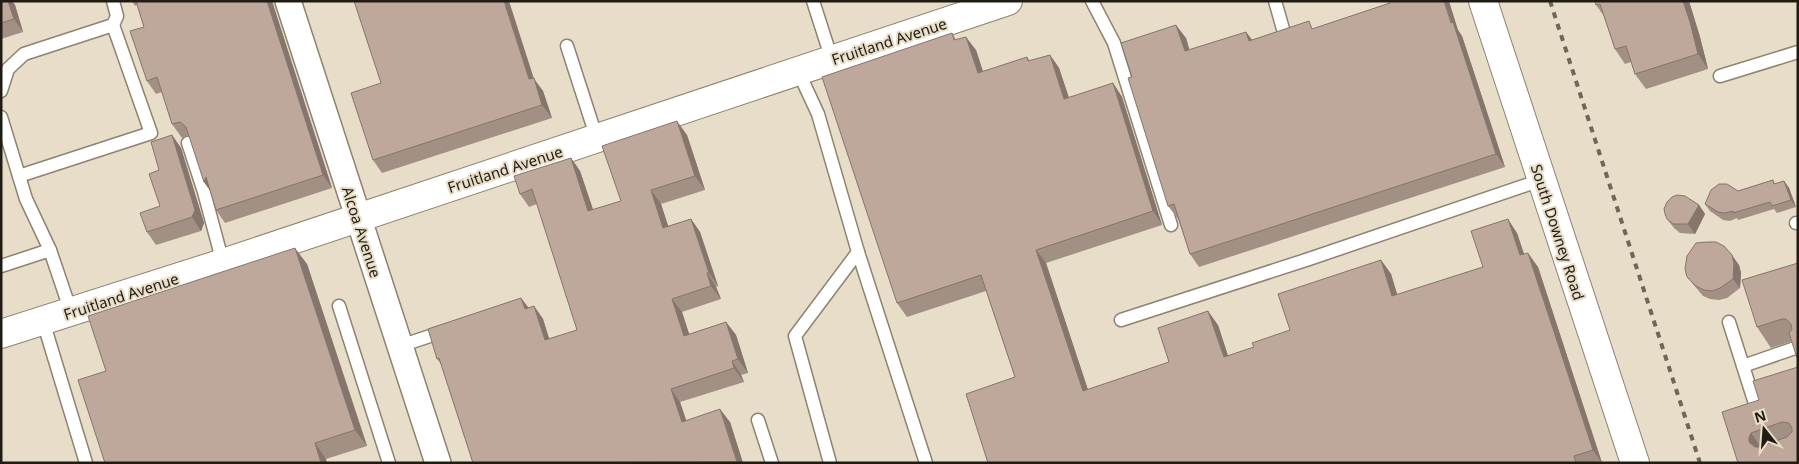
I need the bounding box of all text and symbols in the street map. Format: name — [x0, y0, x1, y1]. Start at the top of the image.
street label: Fruitland Avenue — [829, 13, 949, 69]
street label: Fruitland Avenue — [445, 141, 565, 197]
street label: South Downey Road — [1527, 162, 1589, 302]
street label: Alcoa Avenue — [338, 184, 386, 280]
street label: Fruitland Avenue — [61, 268, 181, 324]
north arrow — [1739, 404, 1789, 454]
text: N — [1752, 405, 1768, 427]

